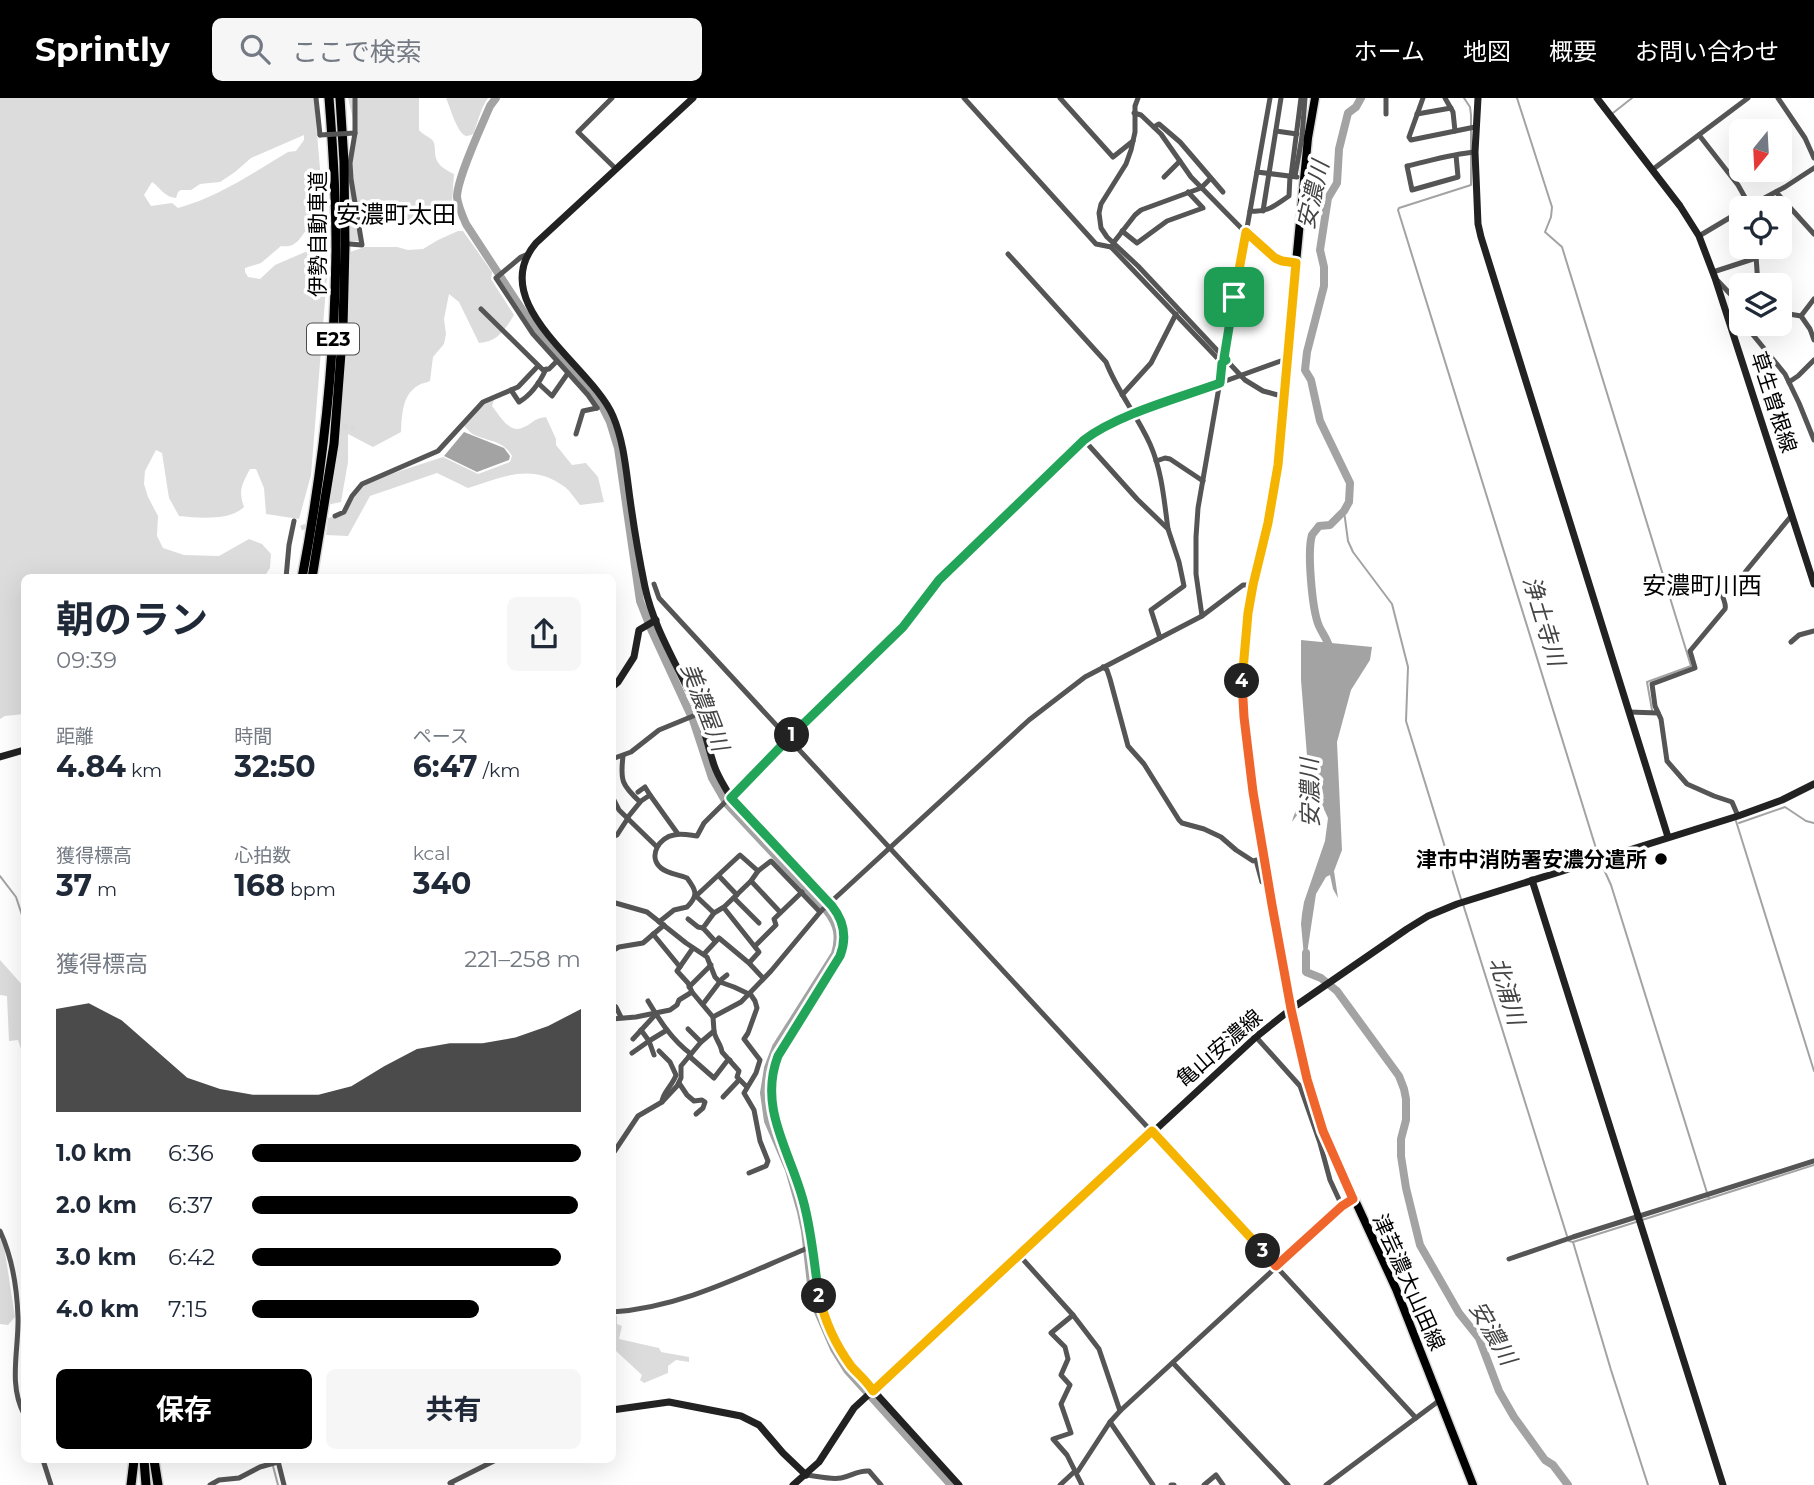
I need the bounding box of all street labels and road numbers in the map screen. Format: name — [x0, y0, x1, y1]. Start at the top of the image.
street label: 伊勢自動車道 — [305, 171, 330, 297]
road number: E23 — [307, 324, 359, 354]
street label: 草生曽根線 — [1746, 348, 1802, 456]
street label: 亀山安濃線 — [1171, 1004, 1267, 1092]
street label: 津芸濃大山田線 — [1368, 1210, 1450, 1354]

